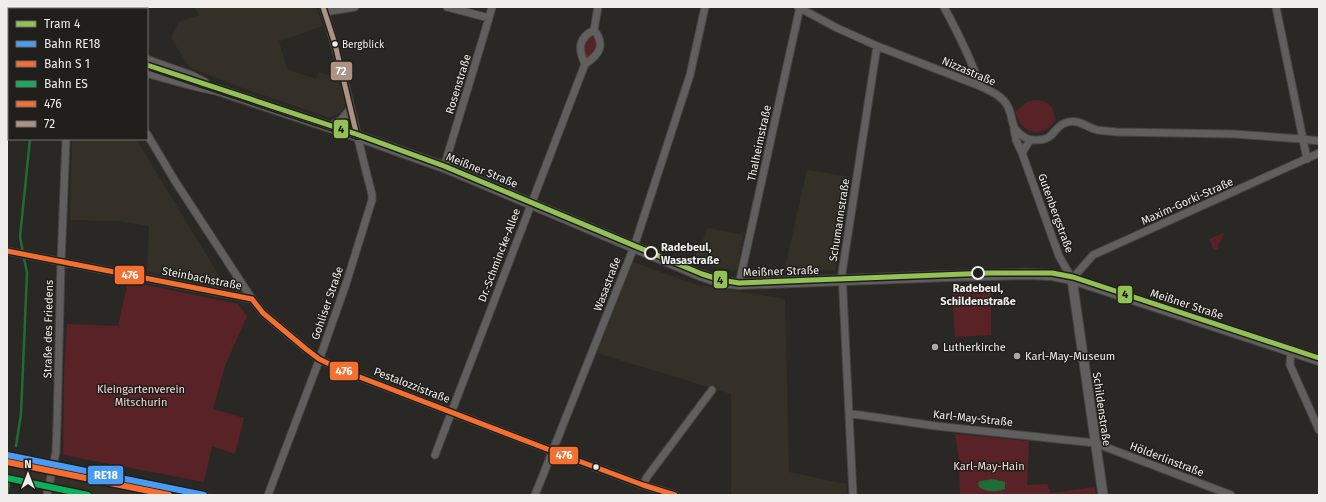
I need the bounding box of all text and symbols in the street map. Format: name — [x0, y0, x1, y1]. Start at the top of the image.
legend — [8, 8, 148, 140]
text: Tram 4 — [44, 17, 81, 31]
text: Bahn RE18 — [44, 37, 101, 51]
marker: Bergblick — [330, 39, 340, 49]
place label: Bergblick — [342, 39, 385, 51]
street label: Rosenstraße — [443, 53, 474, 116]
street label: Nizzastraße — [940, 54, 998, 89]
text: Bahn S 1 — [44, 57, 90, 71]
line badge: 72 — [330, 61, 353, 81]
text: 72 — [336, 65, 347, 78]
text: Bahn ES — [44, 77, 88, 91]
text: 476 — [44, 97, 62, 111]
street label: Thalheimstraße — [745, 104, 774, 182]
text: 72 — [44, 117, 55, 131]
line badge: 4 — [333, 119, 349, 139]
text: 4 — [338, 123, 344, 136]
street label: Meißner Straße — [444, 150, 520, 191]
street label: Gutenbergstraße — [1035, 172, 1076, 255]
street label: Maxim-Gorki-Straße — [1139, 175, 1235, 228]
street label: Schumannstraße — [827, 178, 852, 263]
street label: Dr.-Schmincke-Allee — [476, 207, 523, 304]
place label: Radebeul, Wasastraße — [661, 241, 719, 267]
marker: Radebeul, Wasastraße — [644, 246, 658, 260]
street label: Wasastraße — [591, 255, 624, 313]
street label: Steinbachstraße — [161, 264, 243, 293]
street label: Meißner Straße — [743, 264, 819, 279]
line badge: 476 — [114, 265, 145, 285]
street label: Gohliser Straße — [309, 265, 346, 342]
marker: Radebeul, Schildenstraße — [971, 266, 985, 280]
text: 476 — [121, 269, 139, 282]
line badge: 4 — [713, 270, 728, 289]
text: 4 — [717, 274, 723, 287]
street label: Straße des Friedens — [41, 280, 56, 378]
place label: Radebeul, Schildenstraße — [940, 282, 1016, 308]
line badge: 4 — [1117, 285, 1133, 304]
street label: Meißner Straße — [1149, 287, 1225, 322]
text: 4 — [1122, 288, 1128, 301]
place label: Lutherkirche — [943, 341, 1006, 354]
marker: Lutherkirche — [930, 342, 940, 352]
place label: Karl-May-Museum — [1025, 350, 1115, 363]
marker: Karl-May-Museum — [1012, 351, 1022, 361]
line badge: 476 — [329, 361, 359, 381]
text: 476 — [335, 365, 353, 378]
street label: Pestalozzistraße — [372, 365, 452, 406]
street label: Schildenstraße — [1090, 371, 1113, 447]
park label: Kleingartenverein Mitschurin — [97, 383, 185, 409]
street label: Karl-May-Straße — [932, 408, 1014, 429]
street label: Hölderlinstraße — [1128, 439, 1206, 480]
line badge: 476 — [549, 446, 579, 465]
text: 476 — [555, 449, 573, 462]
north arrow — [8, 454, 48, 494]
text: N — [24, 458, 32, 471]
park label: Karl-May-Hain — [953, 460, 1025, 473]
unlabelled marker — [591, 462, 601, 472]
line badge: RE18 — [87, 465, 124, 485]
text: RE18 — [94, 469, 118, 482]

